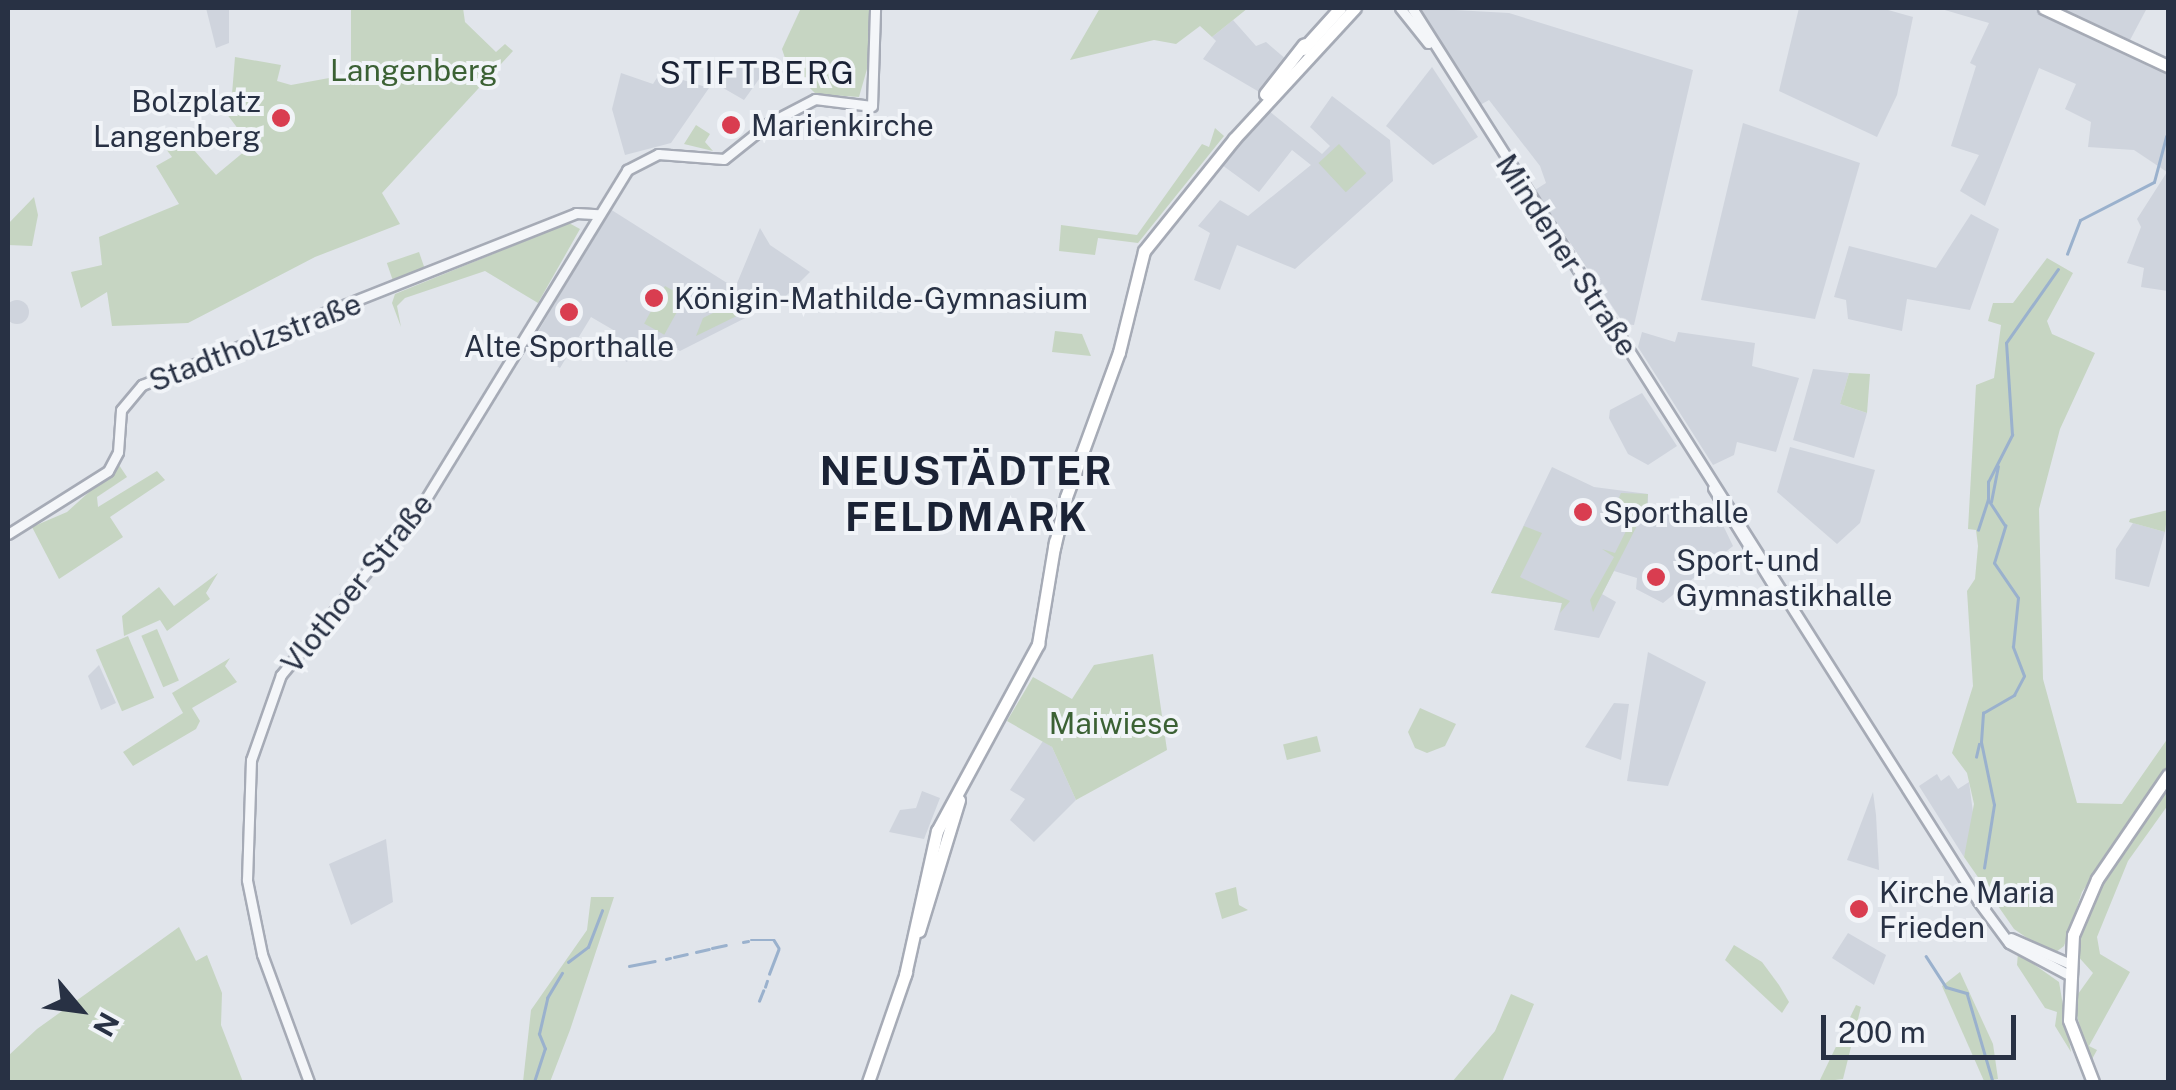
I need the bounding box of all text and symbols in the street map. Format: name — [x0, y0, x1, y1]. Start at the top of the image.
park label: Langenberg — [330, 52, 498, 88]
district label: STIFTBERG — [660, 54, 856, 92]
place label: Bolzplatz Langenberg — [93, 83, 261, 154]
marker: Bolzplatz Langenberg — [270, 107, 292, 129]
place label: Marienkirche — [751, 107, 934, 143]
marker: Marienkirche — [720, 114, 742, 136]
street label: Mindener Straße — [1488, 147, 1646, 363]
place label: Königin-Mathilde-Gymnasium — [674, 280, 1088, 316]
street label: Stadtholzstraße — [144, 285, 366, 399]
marker: Königin-Mathilde-Gymnasium — [643, 287, 665, 309]
marker: Alte Sporthalle — [558, 301, 580, 323]
place label: Alte Sporthalle — [464, 328, 674, 364]
district label: NEUSTÄDTER FELDMARK — [820, 447, 1114, 541]
street label: Vlothoer Straße — [274, 486, 440, 680]
place label: Sporthalle — [1603, 494, 1749, 530]
marker: Sporthalle — [1572, 501, 1594, 523]
place label: Sport- und Gymnastikhalle — [1676, 542, 1892, 612]
marker: Sport- und Gymnastikhalle — [1645, 566, 1667, 588]
park label: Maiwiese — [1049, 705, 1179, 741]
place label: Kirche Maria Frieden — [1879, 874, 2055, 944]
marker: Kirche Maria Frieden — [1848, 898, 1870, 920]
north arrow — [30, 960, 130, 1060]
scale bar — [1826, 995, 2021, 1057]
text: N — [87, 1007, 126, 1042]
text: 200 m — [1838, 1014, 1926, 1050]

